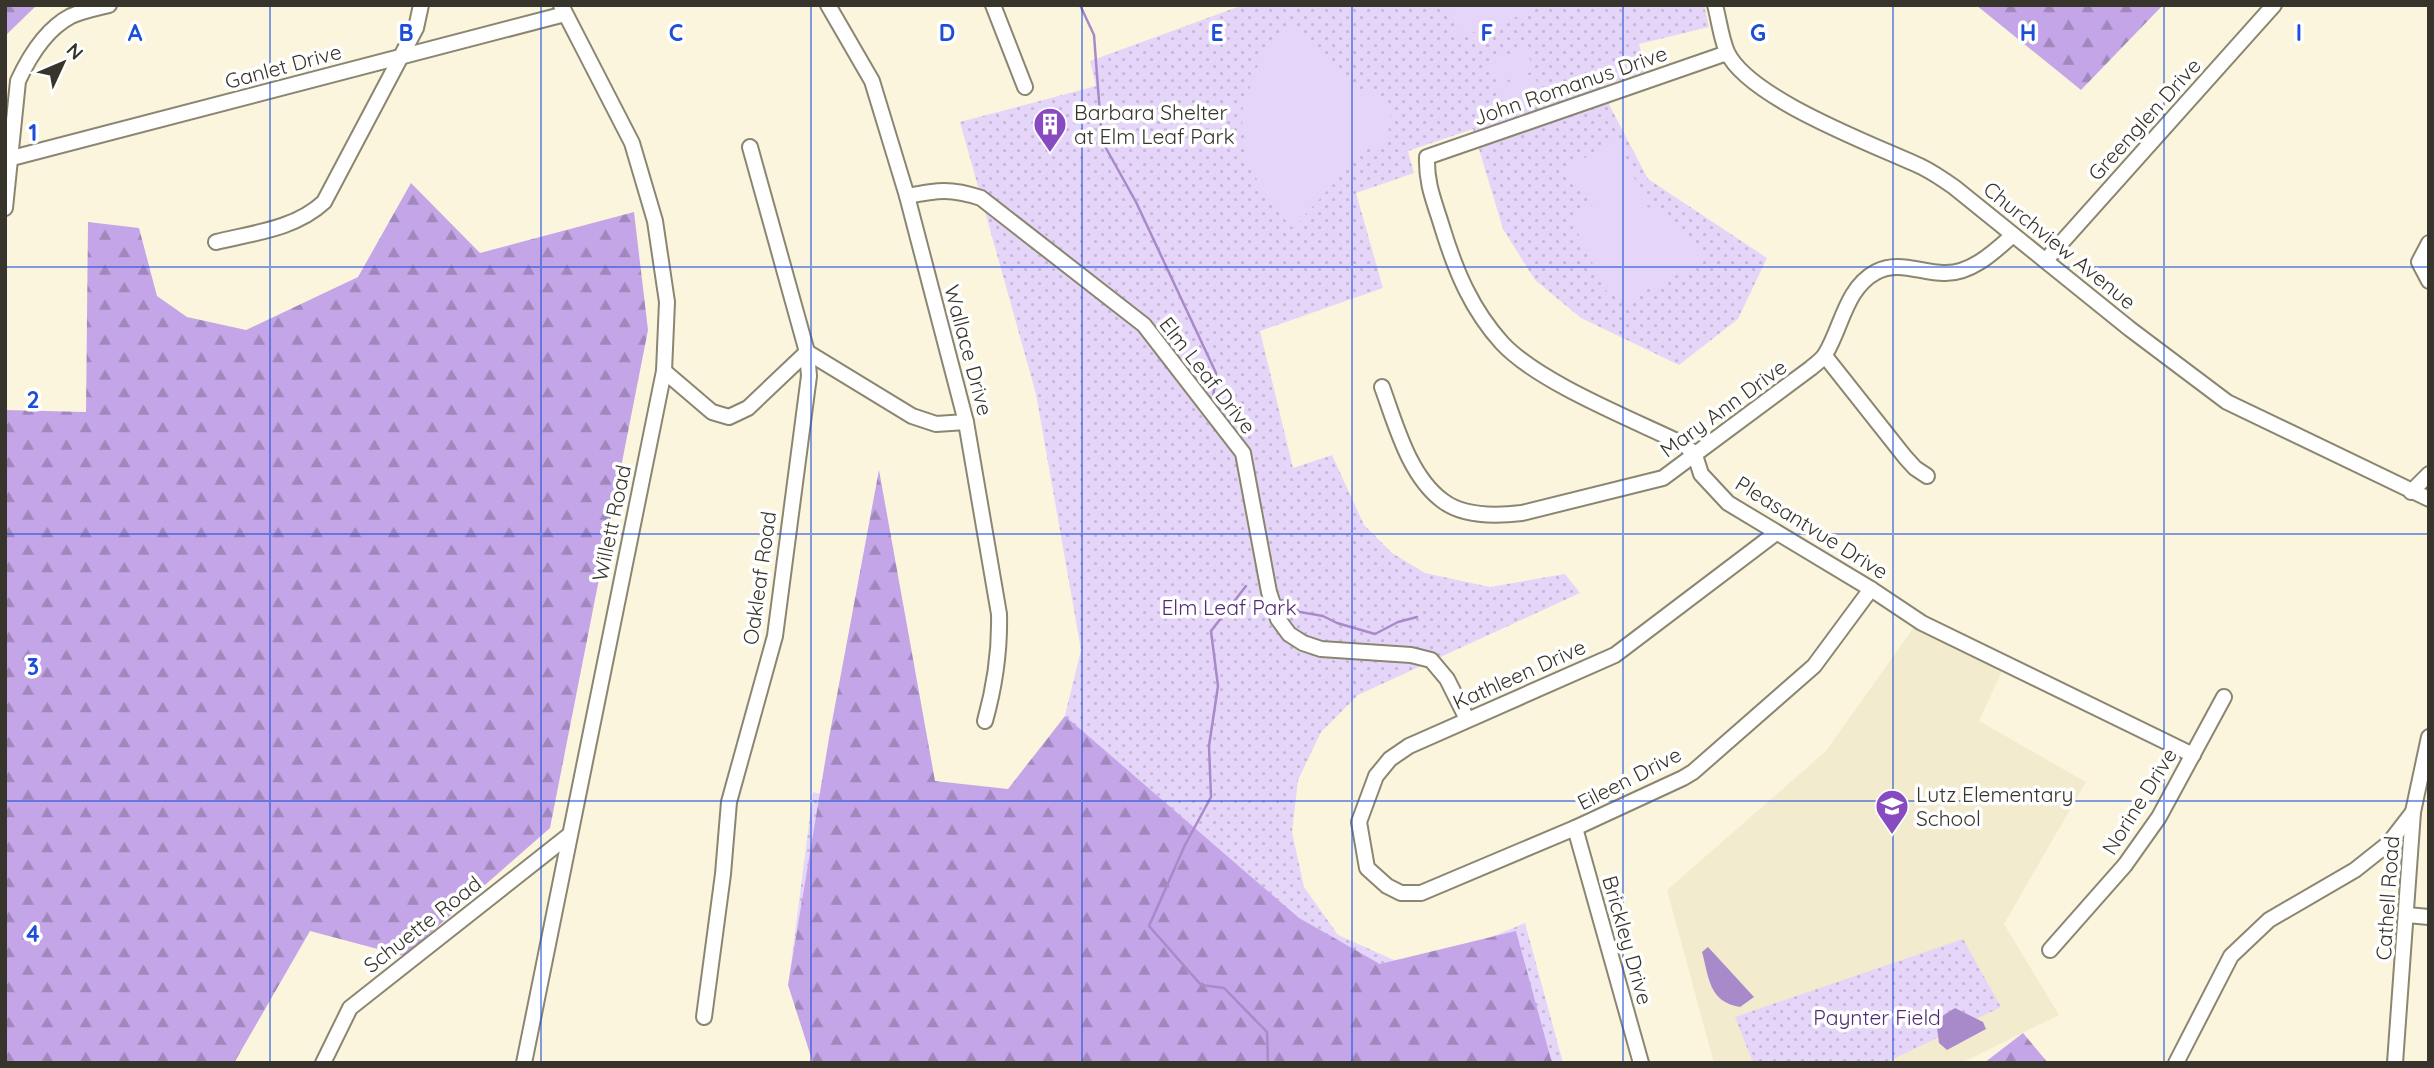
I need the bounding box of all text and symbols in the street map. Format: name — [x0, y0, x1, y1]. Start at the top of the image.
text: A — [128, 18, 143, 47]
text: B — [398, 18, 414, 47]
text: C — [669, 18, 683, 47]
text: D — [939, 18, 955, 47]
text: E — [1210, 18, 1224, 47]
text: F — [1481, 18, 1493, 47]
text: G — [1750, 18, 1766, 47]
text: H — [2020, 18, 2036, 47]
text: I — [2296, 18, 2302, 47]
north arrow — [28, 28, 98, 98]
text: N — [62, 38, 89, 65]
street label: Ganlet Drive — [222, 38, 344, 94]
street label: John Romanus Drive — [1470, 40, 1670, 130]
street label: Greenglen Drive — [2082, 52, 2206, 186]
place label: Barbara Shelter at Elm Leaf Park — [1074, 99, 1235, 149]
building icon: Barbara Shelter at Elm Leaf Park — [1031, 105, 1069, 154]
text: 1 — [29, 118, 37, 147]
street label: Churchview Avenue — [1978, 176, 2142, 314]
street label: Wallace Drive — [939, 282, 999, 418]
street label: Elm Leaf Drive — [1154, 311, 1262, 439]
street label: Mary Ann Drive — [1655, 353, 1791, 463]
text: 2 — [26, 385, 40, 414]
street label: Willett Road — [586, 463, 636, 583]
street label: Pleasantvue Drive — [1731, 470, 1893, 584]
street label: Oakleaf Road — [737, 510, 781, 646]
park label: Elm Leaf Park — [1161, 594, 1297, 620]
street label: Kathleen Drive — [1449, 633, 1589, 715]
text: 3 — [27, 652, 39, 681]
street label: Eileen Drive — [1573, 741, 1685, 815]
street label: Norine Drive — [2096, 743, 2182, 859]
place label: Lutz Elementary School — [1916, 781, 2073, 831]
school or university icon: Lutz Elementary School — [1873, 787, 1911, 836]
street label: Cathell Road — [2370, 835, 2404, 961]
street label: Schuette Road — [358, 870, 486, 978]
street label: Brickley Drive — [1597, 873, 1659, 1007]
text: 4 — [26, 919, 40, 948]
park label: Paynter Field — [1813, 1004, 1941, 1030]

